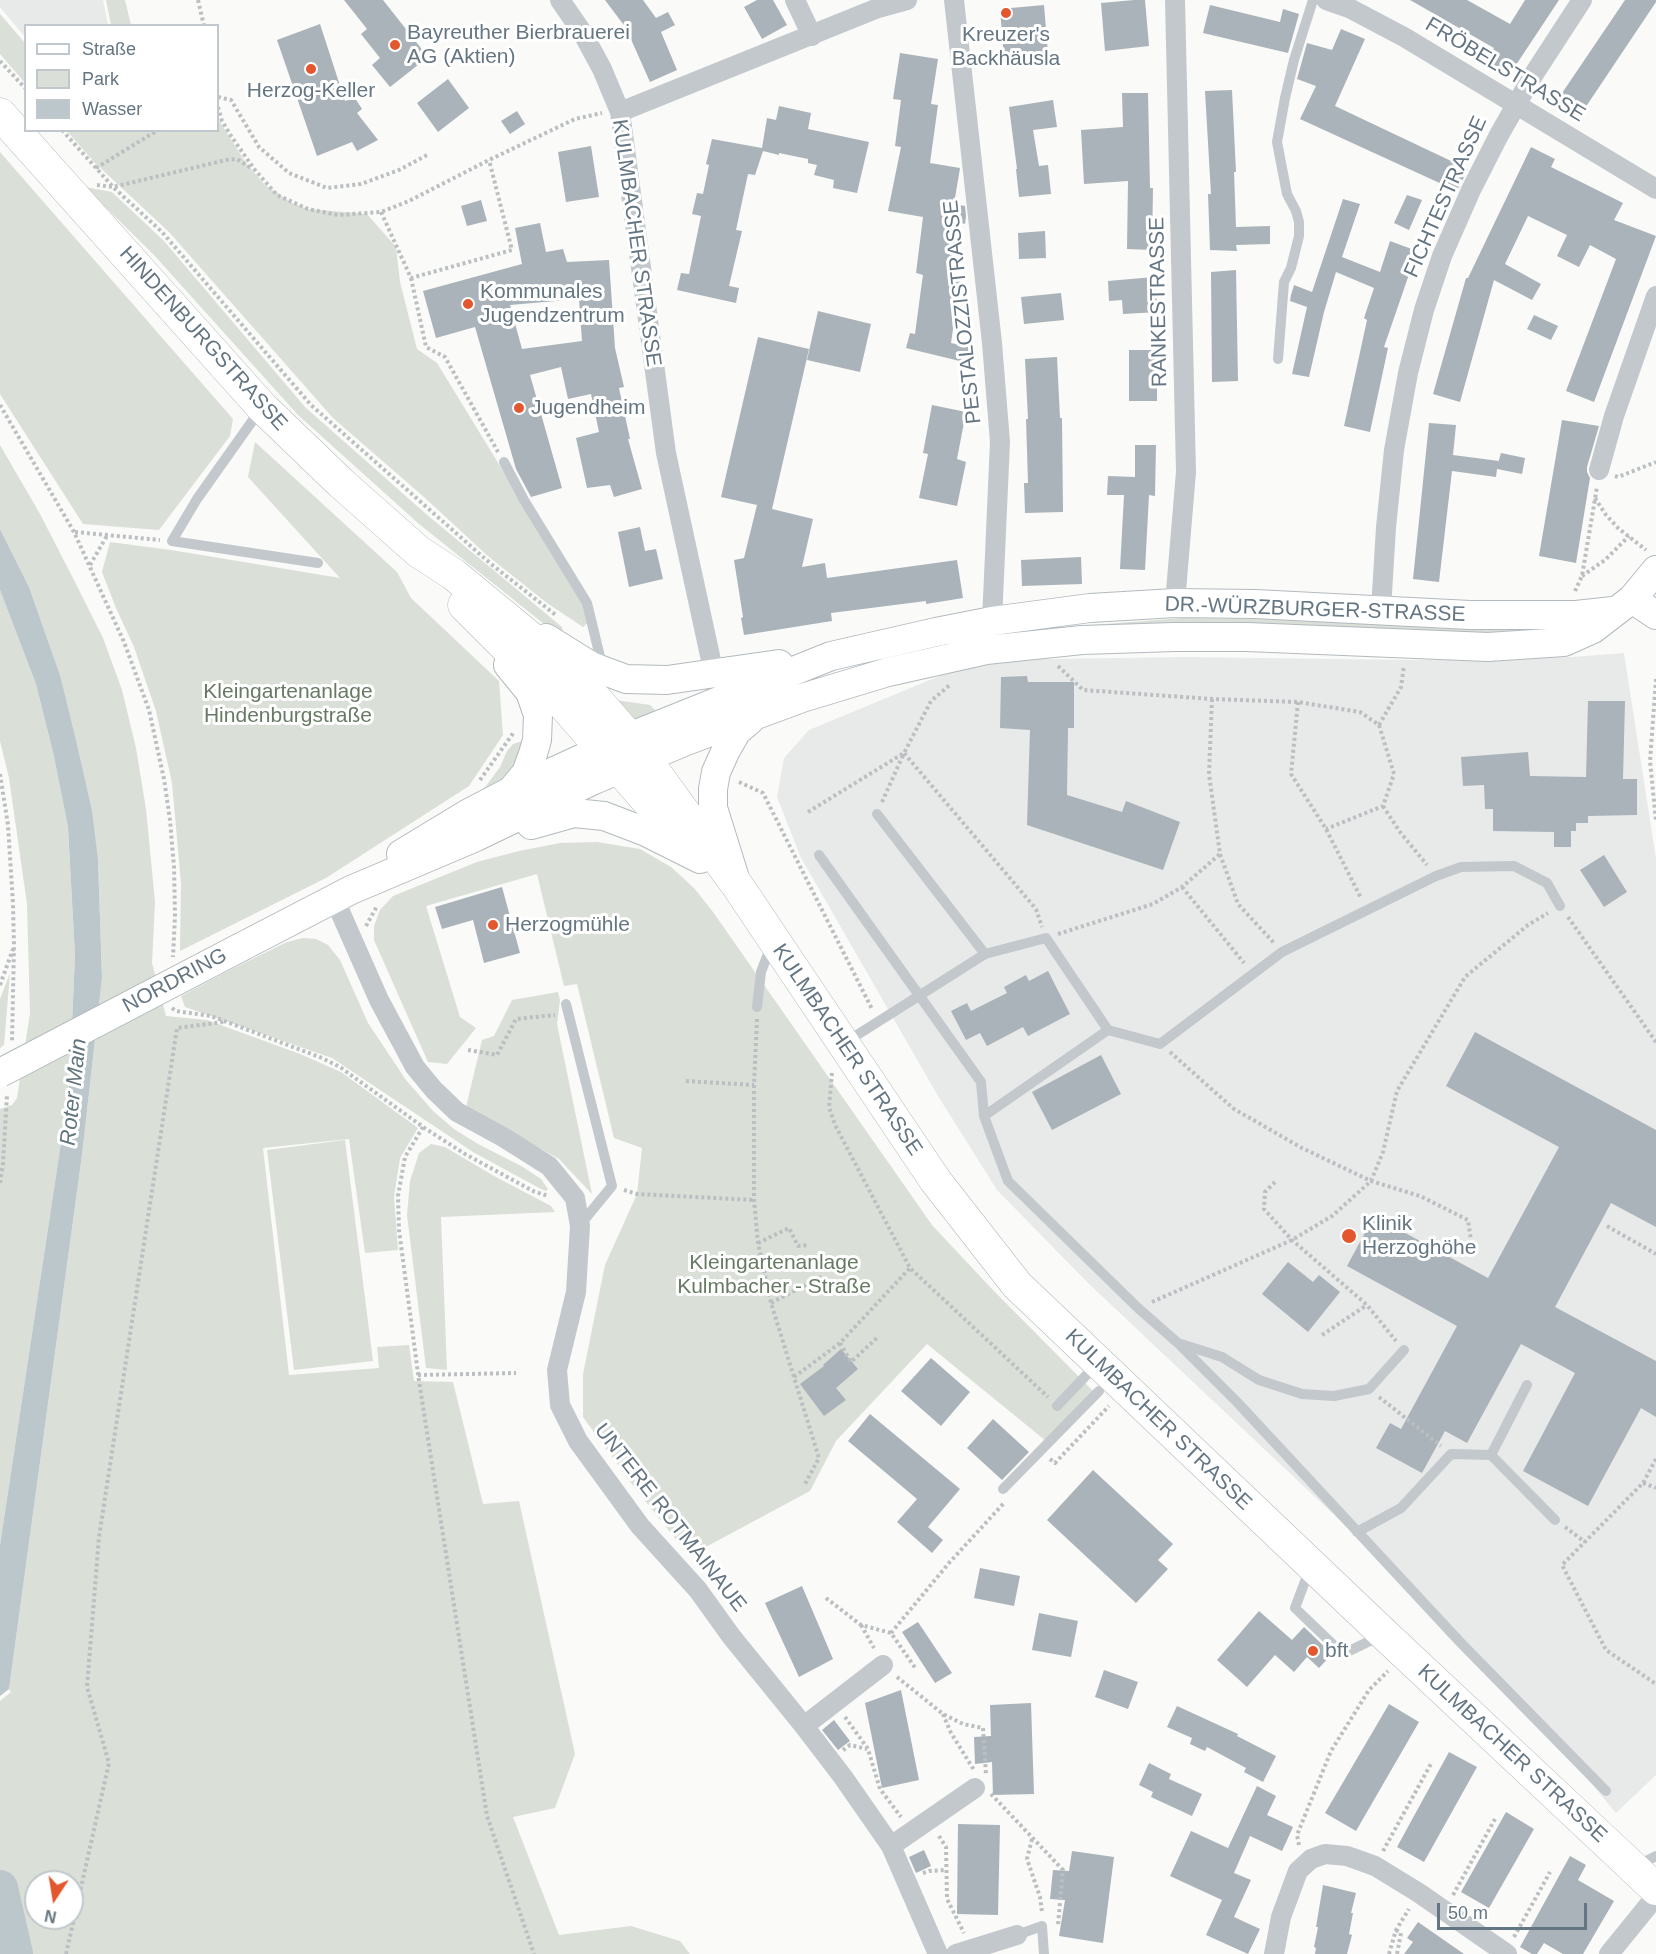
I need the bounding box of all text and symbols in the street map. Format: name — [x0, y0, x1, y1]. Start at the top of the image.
marker: Kreuzer's Backhäusla — [999, 6, 1013, 20]
street label: FRÖBELSTRASSE — [1420, 12, 1590, 128]
place label: Bayreuther Bierbrauerei AG (Aktien) — [407, 20, 630, 70]
place label: Kreuzer's Backhäusla — [952, 22, 1060, 72]
legend — [24, 24, 219, 132]
marker: Bayreuther Bierbrauerei AG (Aktien) — [388, 38, 402, 52]
text: Straße — [82, 39, 136, 59]
marker: Herzog-Keller — [304, 62, 318, 76]
text: Park — [82, 69, 119, 89]
place label: Herzog-Keller — [247, 78, 375, 104]
text: Wasser — [82, 99, 142, 119]
street label: FICHTESTRASSE — [1399, 112, 1493, 282]
street label: KULMBACHER STRASSE — [606, 118, 666, 368]
street label: PESTALOZZISTRASSE — [939, 199, 987, 425]
street label: RANKESTRASSE — [1145, 217, 1173, 387]
street label: HINDENBURGSTRASSE — [114, 242, 292, 436]
place label: Kommunales Jugendzentrum — [480, 279, 625, 329]
marker: Kommunales Jugendzentrum — [461, 297, 475, 311]
place label: Jugendheim — [531, 395, 645, 421]
marker: Jugendheim — [512, 401, 526, 415]
street label: DR.-WÜRZBURGER-STRASSE — [1164, 592, 1466, 628]
park label: Kleingartenanlage Hindenburgstraße — [203, 679, 373, 729]
place label: Herzogmühle — [505, 912, 630, 938]
marker: Herzogmühle — [486, 918, 500, 932]
street label: KULMBACHER STRASSE — [767, 939, 927, 1161]
street label: NORDRING — [119, 943, 231, 1019]
water label: Roter Main — [55, 1037, 93, 1147]
place label: Klinik Herzoghöhe — [1362, 1211, 1476, 1261]
marker: Klinik Herzoghöhe — [1340, 1227, 1358, 1245]
park label: Kleingartenanlage Kulmbacher - Straße — [677, 1250, 871, 1300]
street label: KULMBACHER STRASSE — [1059, 1324, 1257, 1516]
street label: UNTERE ROTMAINAUE — [589, 1419, 751, 1617]
place label: bft — [1325, 1638, 1348, 1664]
marker: bft — [1306, 1644, 1320, 1658]
street label: KULMBACHER STRASSE — [1412, 1660, 1612, 1848]
north arrow — [24, 1870, 84, 1930]
scale bar — [1440, 1891, 1590, 1929]
text: 50 m — [1448, 1903, 1488, 1923]
text: N — [43, 1907, 58, 1926]

